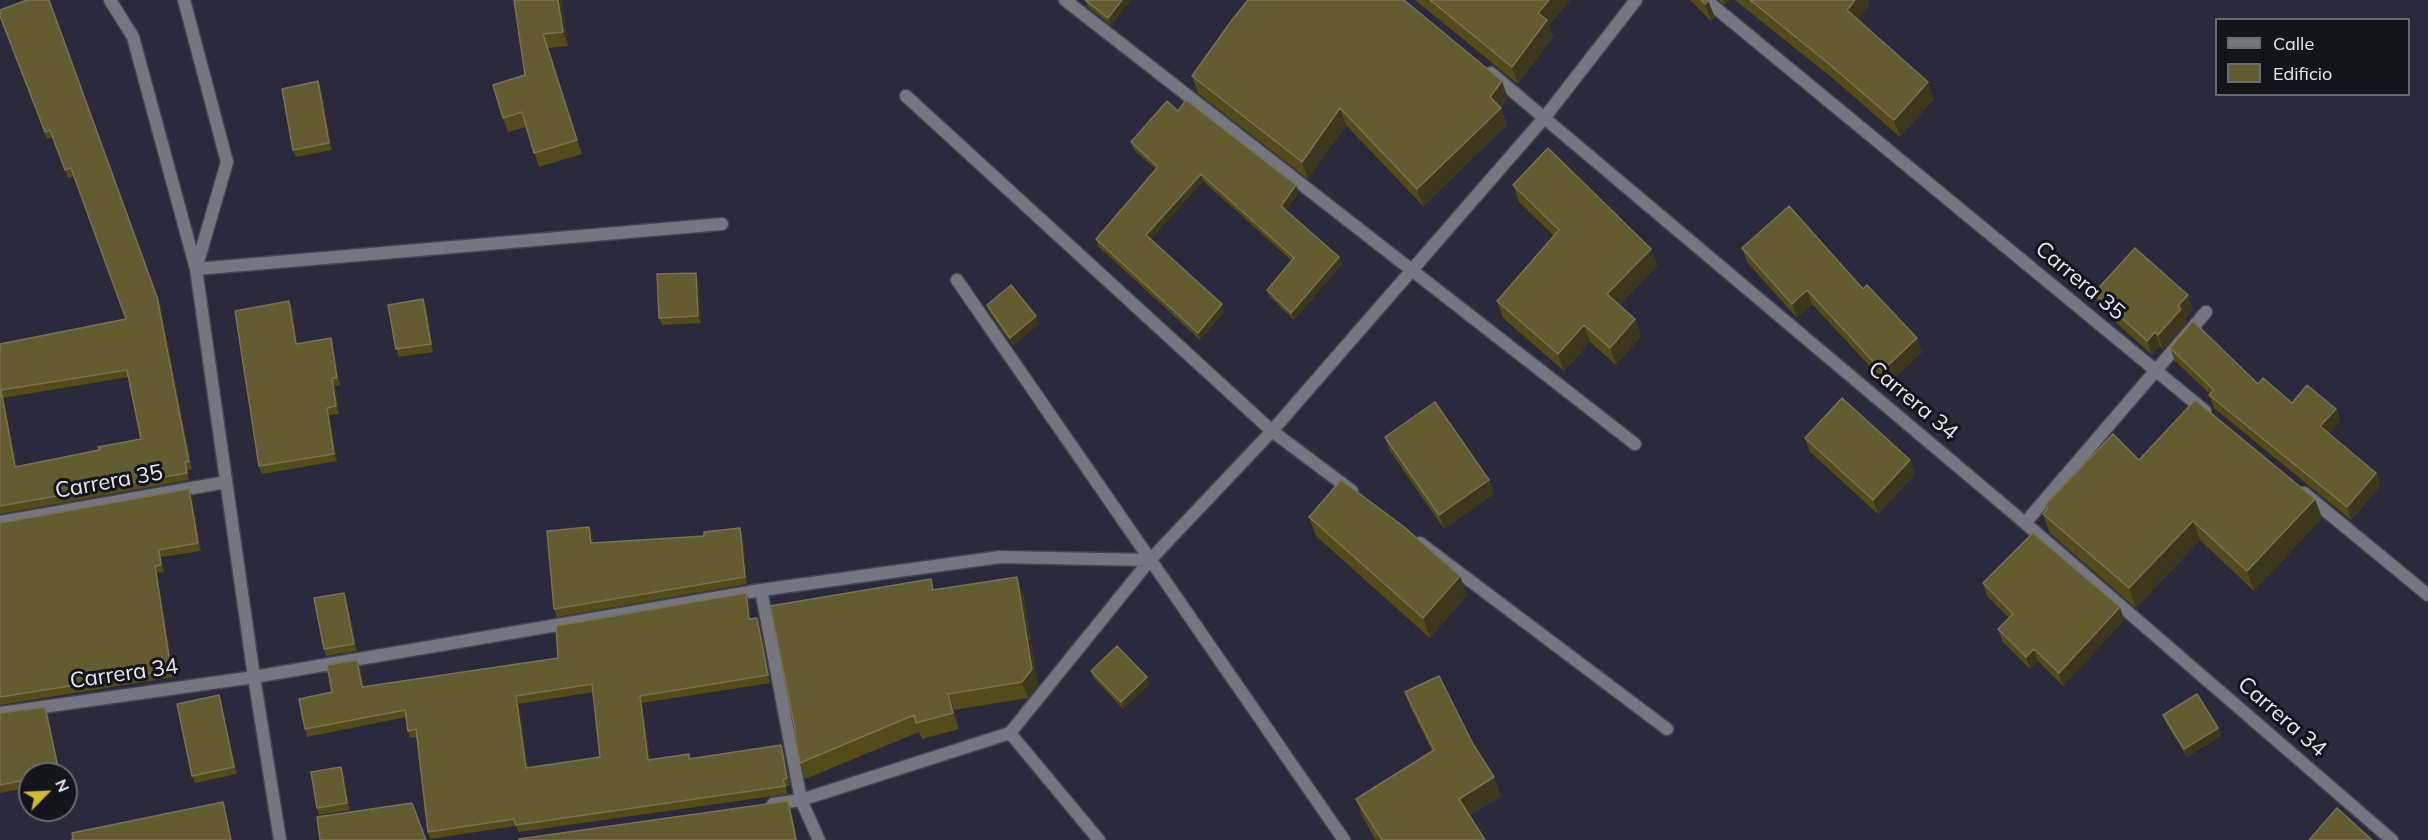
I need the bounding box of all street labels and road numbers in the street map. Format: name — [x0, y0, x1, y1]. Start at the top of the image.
street label: Carrera 35 — [2030, 236, 2130, 326]
street label: Carrera 34 — [1863, 356, 1963, 446]
street label: Carrera 35 — [53, 460, 165, 504]
street label: Carrera 34 — [68, 653, 180, 695]
street label: Carrera 34 — [2232, 671, 2332, 763]

